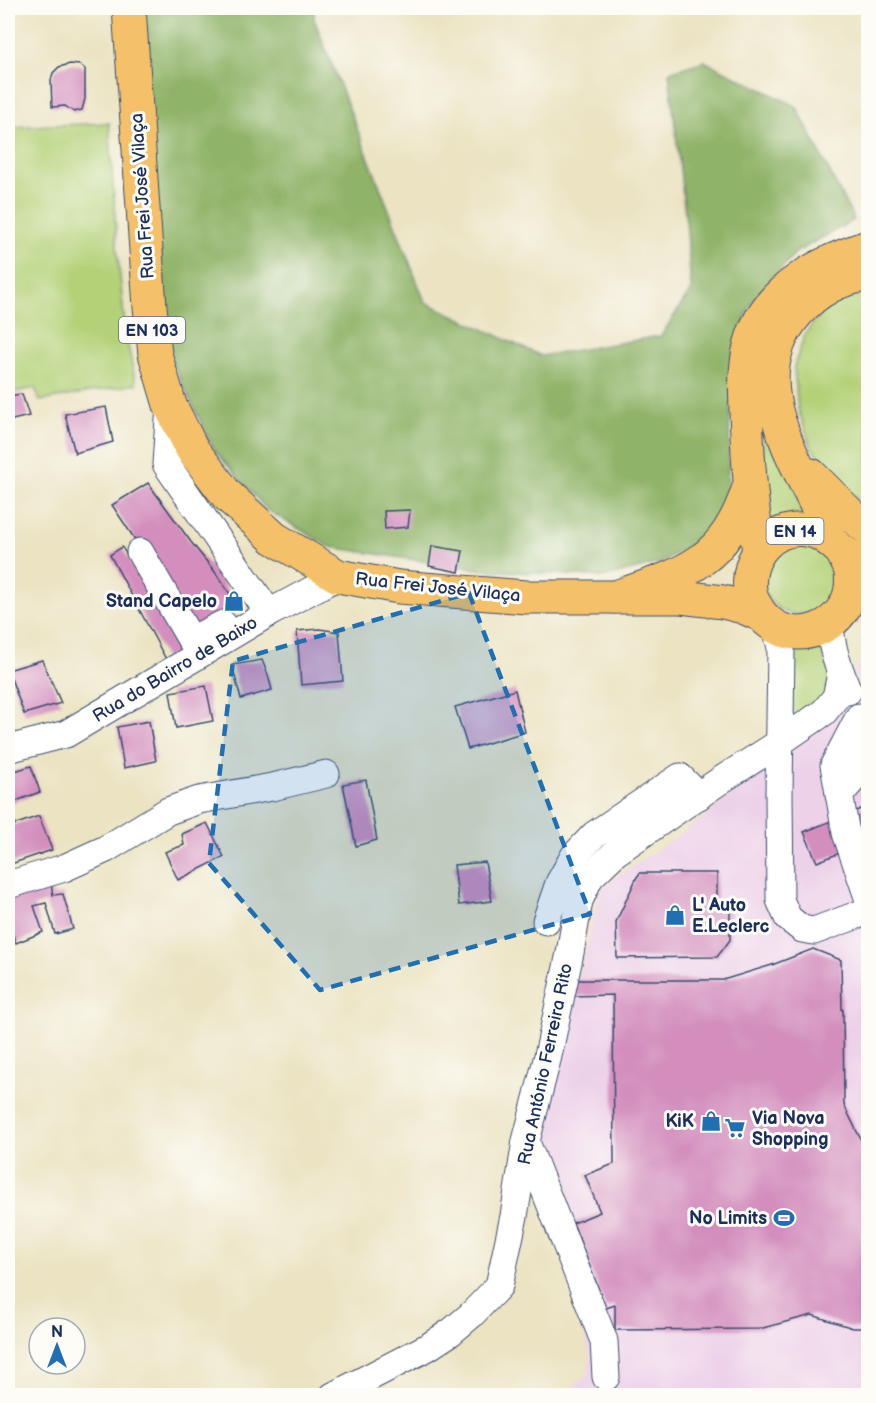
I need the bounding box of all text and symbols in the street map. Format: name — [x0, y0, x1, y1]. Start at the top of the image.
street label: Rua Frei José Vilaça — [126, 112, 159, 280]
road number: EN 103 — [119, 317, 185, 343]
road number: EN 14 — [766, 518, 824, 544]
street label: Rua Frei José Vilaça — [354, 568, 522, 607]
shop icon: Stand Capelo — [222, 589, 246, 613]
place label: Stand Capelo — [106, 591, 217, 612]
street label: Rua do Bairro de Baixo — [89, 612, 261, 727]
place label: L' Auto E.Leclerc — [692, 895, 770, 937]
shop icon: L' Auto E.Leclerc — [663, 903, 687, 927]
street label: Rua António Ferreira Rito — [514, 961, 577, 1167]
place label: Via Nova Shopping — [752, 1108, 828, 1150]
shop icon: KiK — [699, 1109, 723, 1133]
place label: KiK — [665, 1111, 694, 1132]
supermarket icon: Via Nova Shopping — [723, 1116, 747, 1140]
sports icon: No Limits — [772, 1206, 796, 1230]
place label: No Limits — [689, 1208, 767, 1229]
north arrow — [27, 1316, 87, 1376]
text: N — [51, 1323, 63, 1342]

